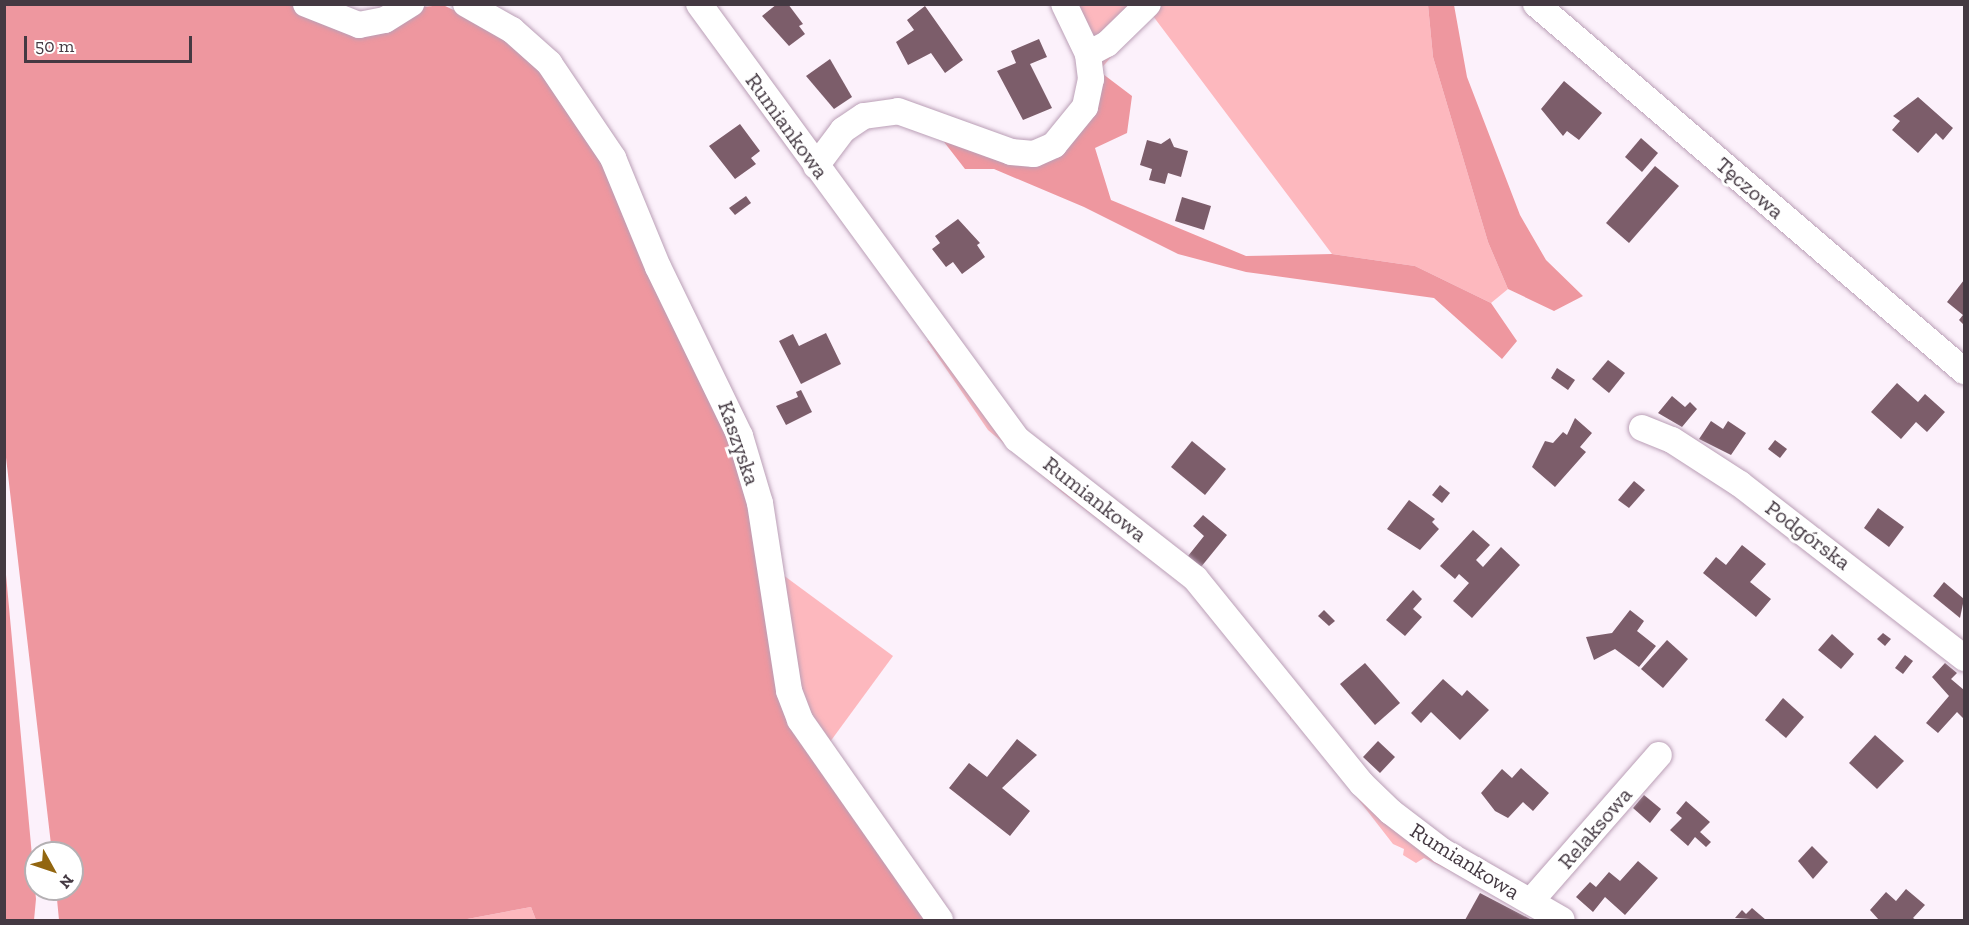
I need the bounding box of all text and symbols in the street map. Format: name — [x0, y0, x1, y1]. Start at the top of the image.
scale bar — [27, 24, 195, 62]
text: 50 m — [35, 35, 74, 57]
street label: Rumiankowa — [740, 68, 834, 184]
street label: Tęczowa — [1711, 151, 1789, 225]
street label: Kaszyska — [712, 398, 766, 488]
street label: Rumiankowa — [1038, 450, 1152, 548]
street label: Podgórska — [1760, 494, 1856, 576]
street label: Relaksowa — [1552, 782, 1638, 874]
street label: Rumiankowa — [1405, 817, 1525, 905]
north arrow — [24, 841, 84, 901]
text: N — [55, 871, 78, 892]

